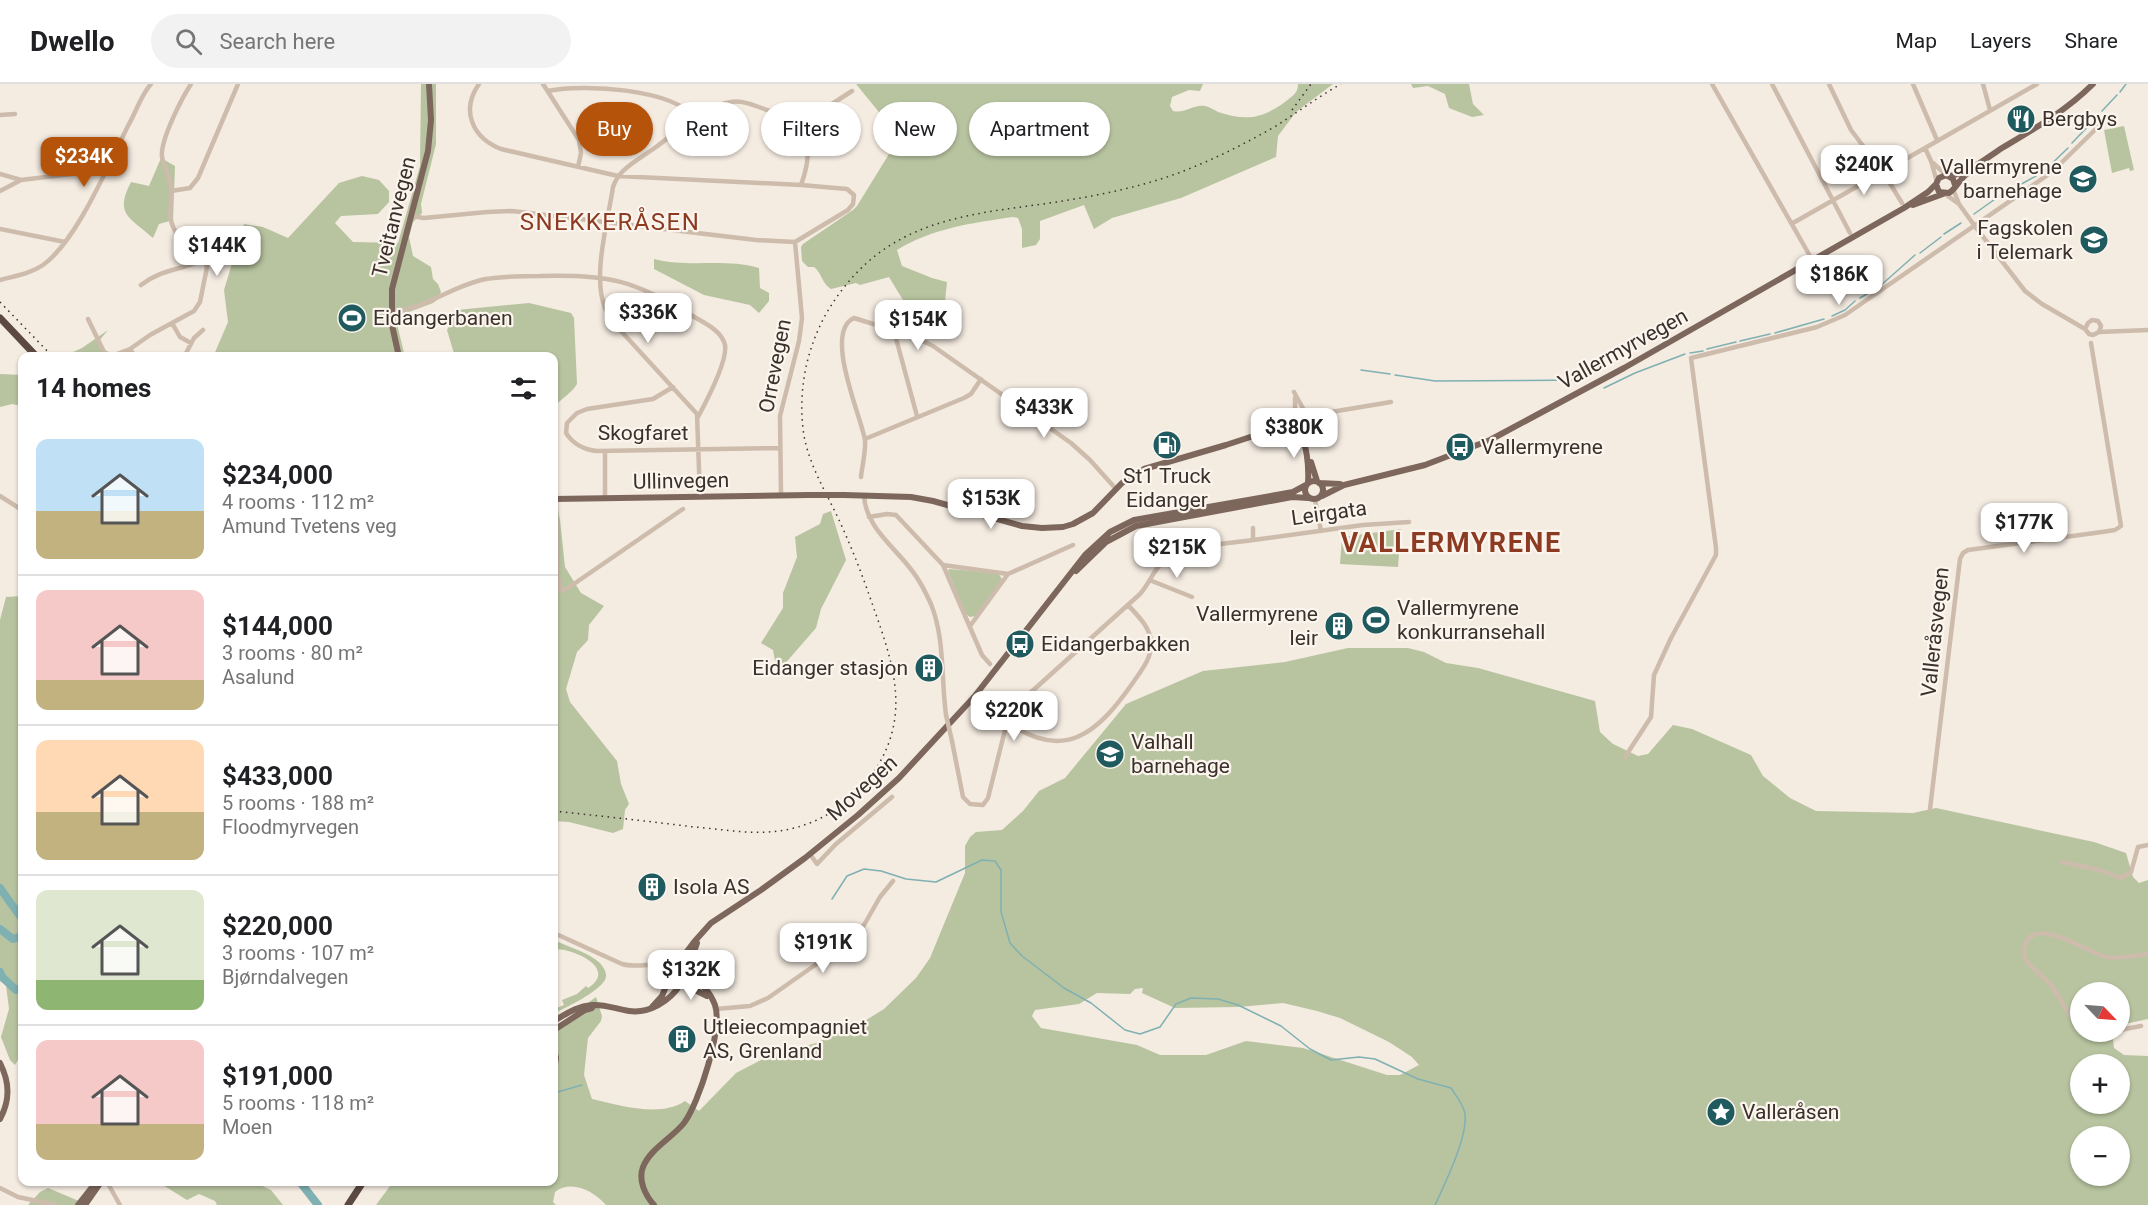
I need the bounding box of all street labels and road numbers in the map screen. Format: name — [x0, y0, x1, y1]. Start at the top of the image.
street label: Tveitanvegen — [367, 154, 421, 280]
street label: Vallermyrvegen — [1554, 304, 1692, 394]
street label: Orrevegen — [754, 317, 796, 415]
street label: Skogfaret — [598, 421, 688, 445]
street label: Ullinvegen — [633, 468, 729, 494]
street label: Leirgata — [1290, 496, 1368, 530]
street label: Valleråsvegen — [1916, 566, 1954, 698]
street label: Movegen — [822, 750, 902, 826]

